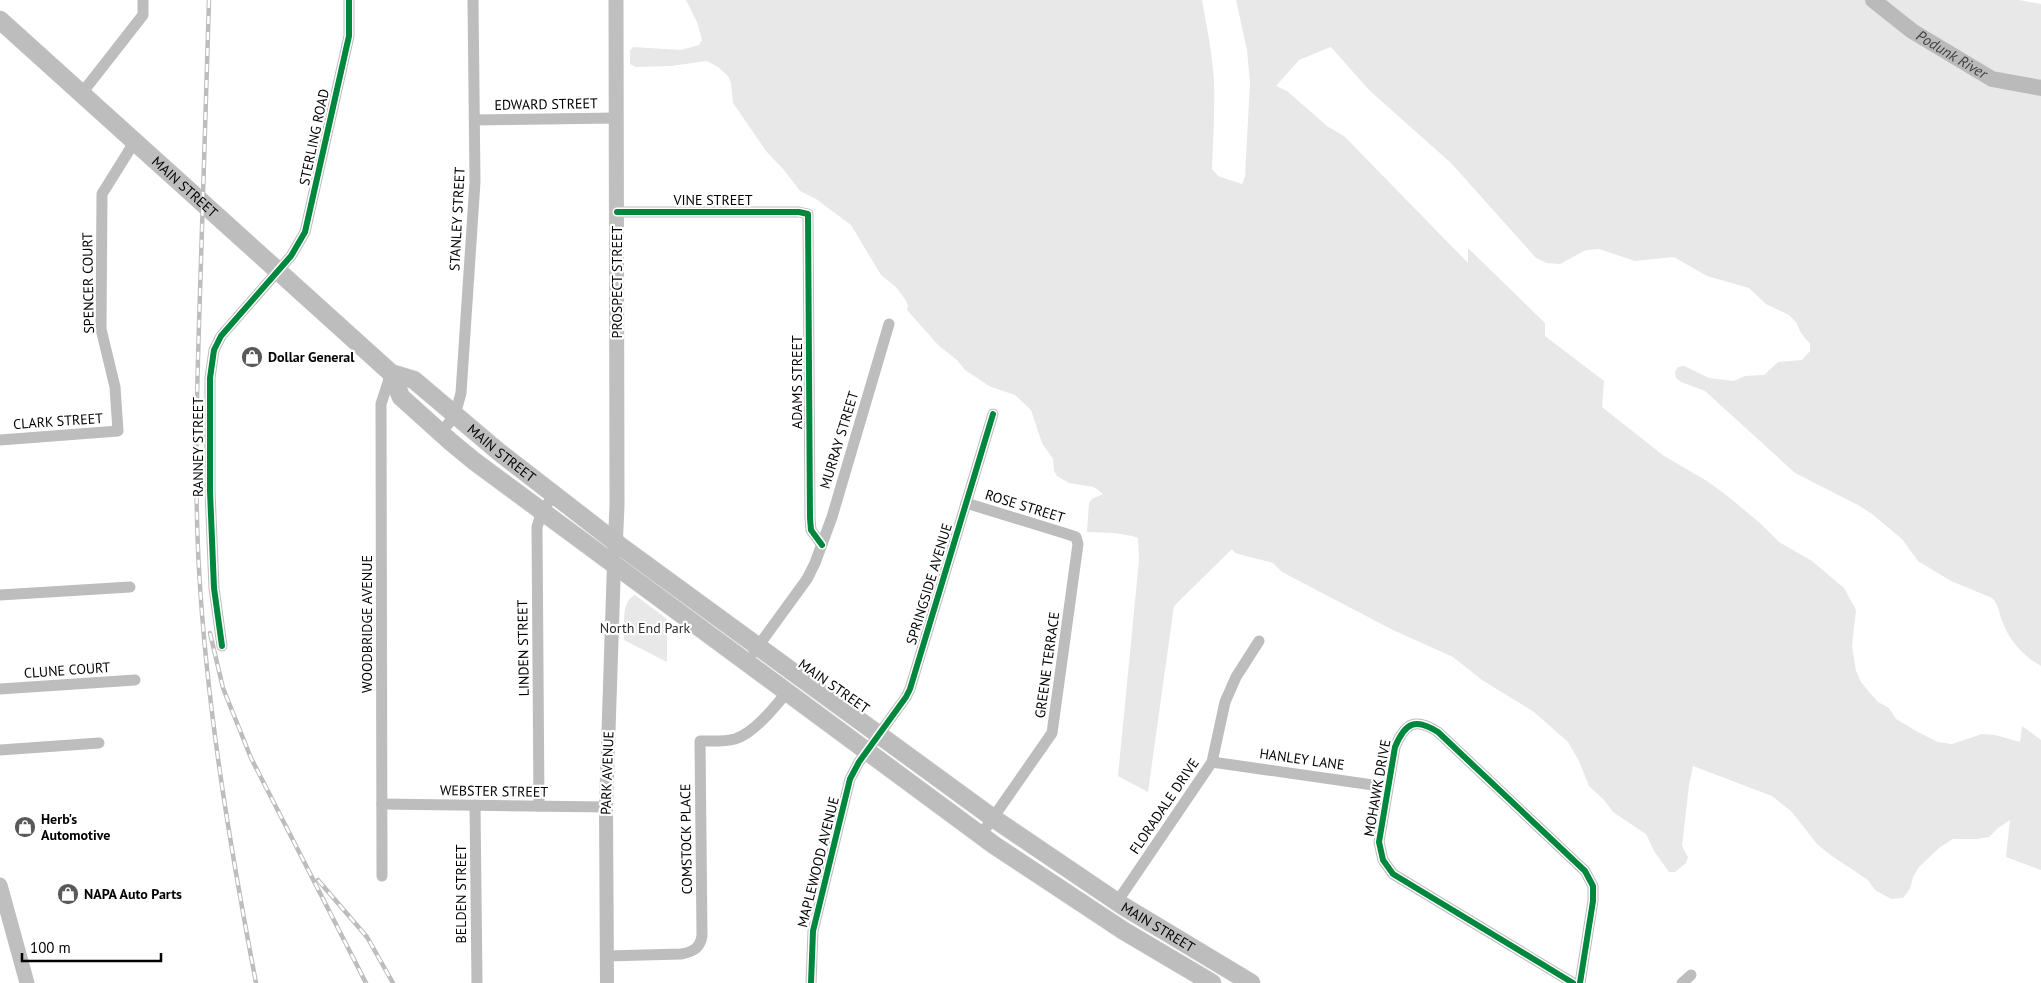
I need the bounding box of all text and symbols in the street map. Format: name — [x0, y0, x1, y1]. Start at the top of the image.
water label: Podunk River — [1913, 26, 1992, 83]
street label: STERLING ROAD — [295, 87, 333, 187]
street label: EDWARD STREET — [494, 94, 598, 114]
street label: MAIN STREET — [148, 152, 222, 221]
street label: STANLEY STREET — [445, 166, 469, 271]
street label: VINE STREET — [672, 191, 753, 209]
street label: PROSPECT STREET — [608, 225, 626, 338]
street label: SPENCER COURT — [78, 232, 98, 334]
street label: ADAMS STREET — [788, 335, 806, 429]
shop icon: Dollar General — [240, 345, 264, 369]
place label: Dollar General — [268, 348, 355, 366]
street label: MURRAY STREET — [816, 389, 862, 491]
street label: RANNEY STREET — [189, 397, 207, 497]
street label: CLARK STREET — [12, 409, 104, 433]
street label: MAIN STREET — [464, 420, 540, 486]
street label: ROSE STREET — [983, 485, 1067, 527]
street label: SPRINGSIDE AVENUE — [902, 521, 956, 647]
street label: WOODBRIDGE AVENUE — [358, 555, 376, 693]
street label: LINDEN STREET — [513, 599, 533, 697]
street label: GREENE TERRACE — [1031, 611, 1063, 719]
park label: North End Park — [600, 619, 691, 637]
street label: MAIN STREET — [795, 655, 873, 717]
street label: CLUNE COURT — [23, 658, 111, 682]
street label: PARK AVENUE — [597, 731, 617, 815]
street label: MOHAWK DRIVE — [1360, 738, 1394, 838]
street label: HANLEY LANE — [1258, 744, 1346, 774]
street label: FLORADALE DRIVE — [1125, 755, 1203, 857]
street label: WEBSTER STREET — [440, 781, 549, 801]
street label: COMSTOCK PLACE — [676, 783, 696, 895]
street label: MAPLEWOOD AVENUE — [793, 795, 843, 929]
place label: Herb's Automotive — [41, 810, 110, 844]
shop icon: Herb's Automotive — [13, 815, 37, 839]
street label: BELDEN STREET — [452, 844, 470, 944]
shop icon: NAPA Auto Parts — [56, 882, 80, 906]
place label: NAPA Auto Parts — [84, 885, 182, 903]
street label: MAIN STREET — [1118, 898, 1198, 956]
scale bar — [22, 930, 161, 962]
text: 100 m — [30, 938, 71, 957]

